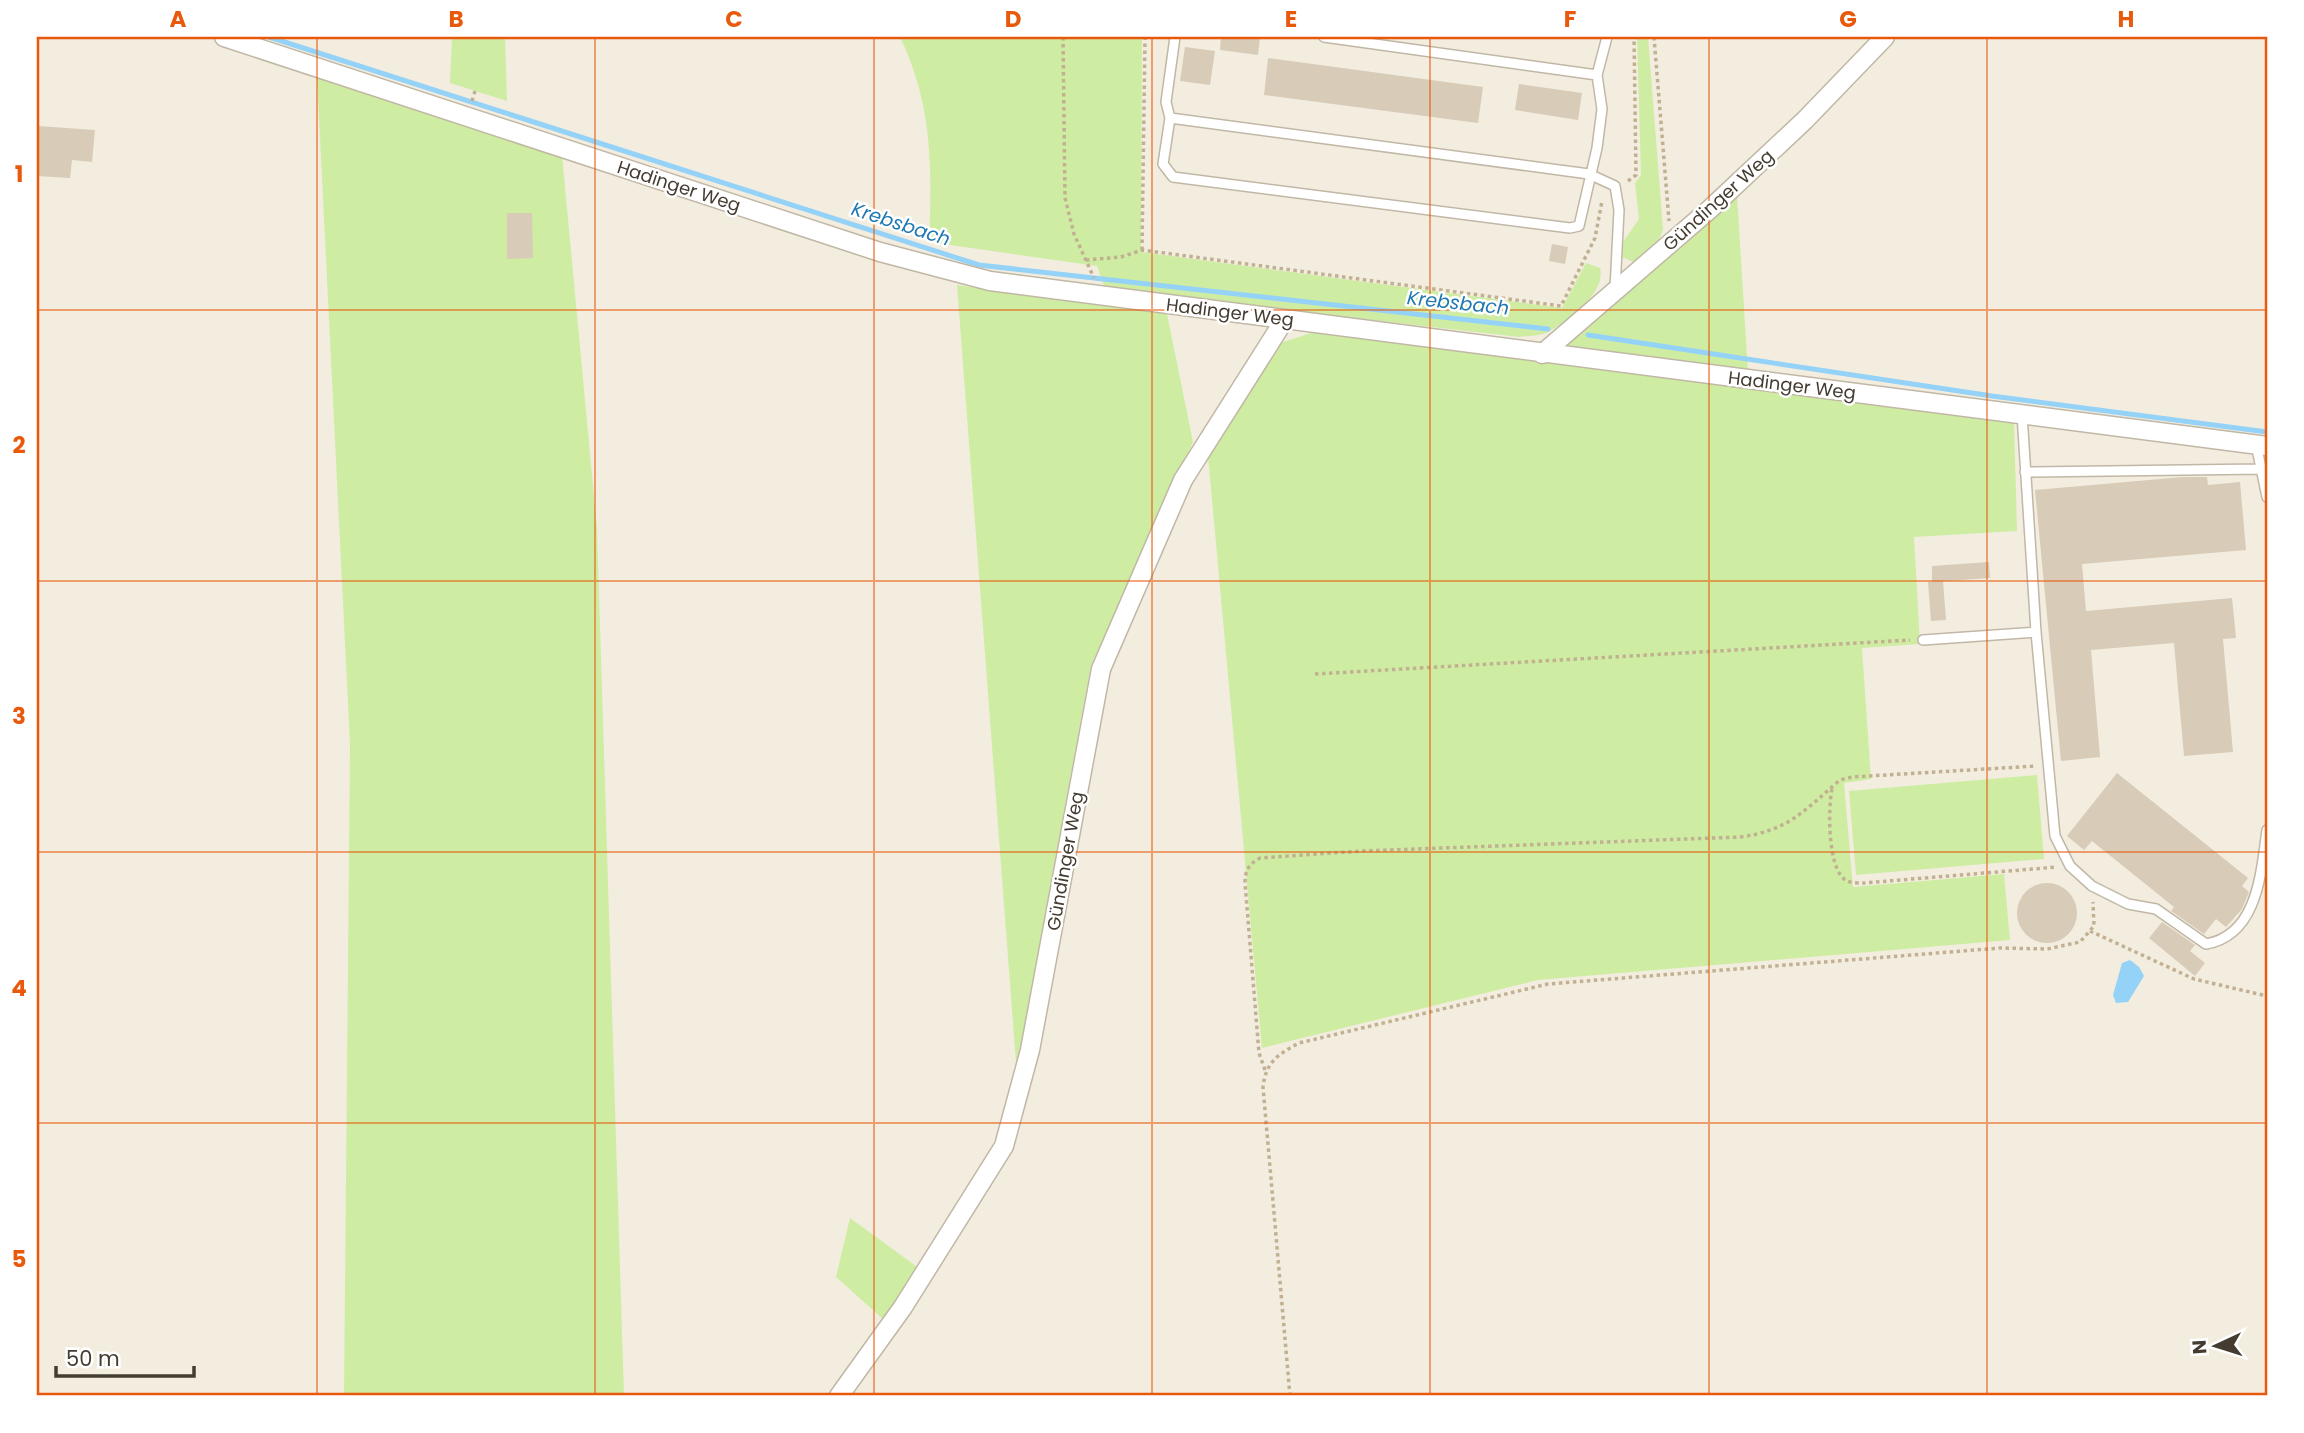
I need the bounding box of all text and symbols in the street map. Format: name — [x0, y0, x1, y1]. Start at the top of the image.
text: A — [170, 3, 187, 35]
text: B — [448, 3, 464, 35]
text: C — [725, 3, 743, 35]
text: D — [1005, 3, 1021, 35]
text: E — [1285, 3, 1297, 35]
text: F — [1564, 3, 1576, 35]
text: G — [1839, 3, 1857, 35]
text: H — [2118, 3, 2134, 35]
street label: Gündinger Weg — [1657, 144, 1779, 256]
street label: Hadinger Weg — [614, 154, 744, 218]
text: 1 — [15, 158, 23, 190]
water label: Krebsbach — [848, 195, 954, 253]
water label: Krebsbach — [1406, 284, 1510, 322]
street label: Hadinger Weg — [1165, 292, 1295, 332]
street label: Hadinger Weg — [1727, 365, 1857, 405]
text: 2 — [12, 429, 26, 461]
text: 3 — [12, 700, 26, 732]
street label: Gündinger Weg — [1040, 789, 1090, 933]
text: 4 — [11, 972, 27, 1004]
text: 5 — [12, 1243, 26, 1275]
north arrow — [2182, 1310, 2252, 1380]
scale bar — [56, 1335, 194, 1379]
text: N — [2186, 1339, 2214, 1355]
text: 50 m — [66, 1344, 120, 1373]

